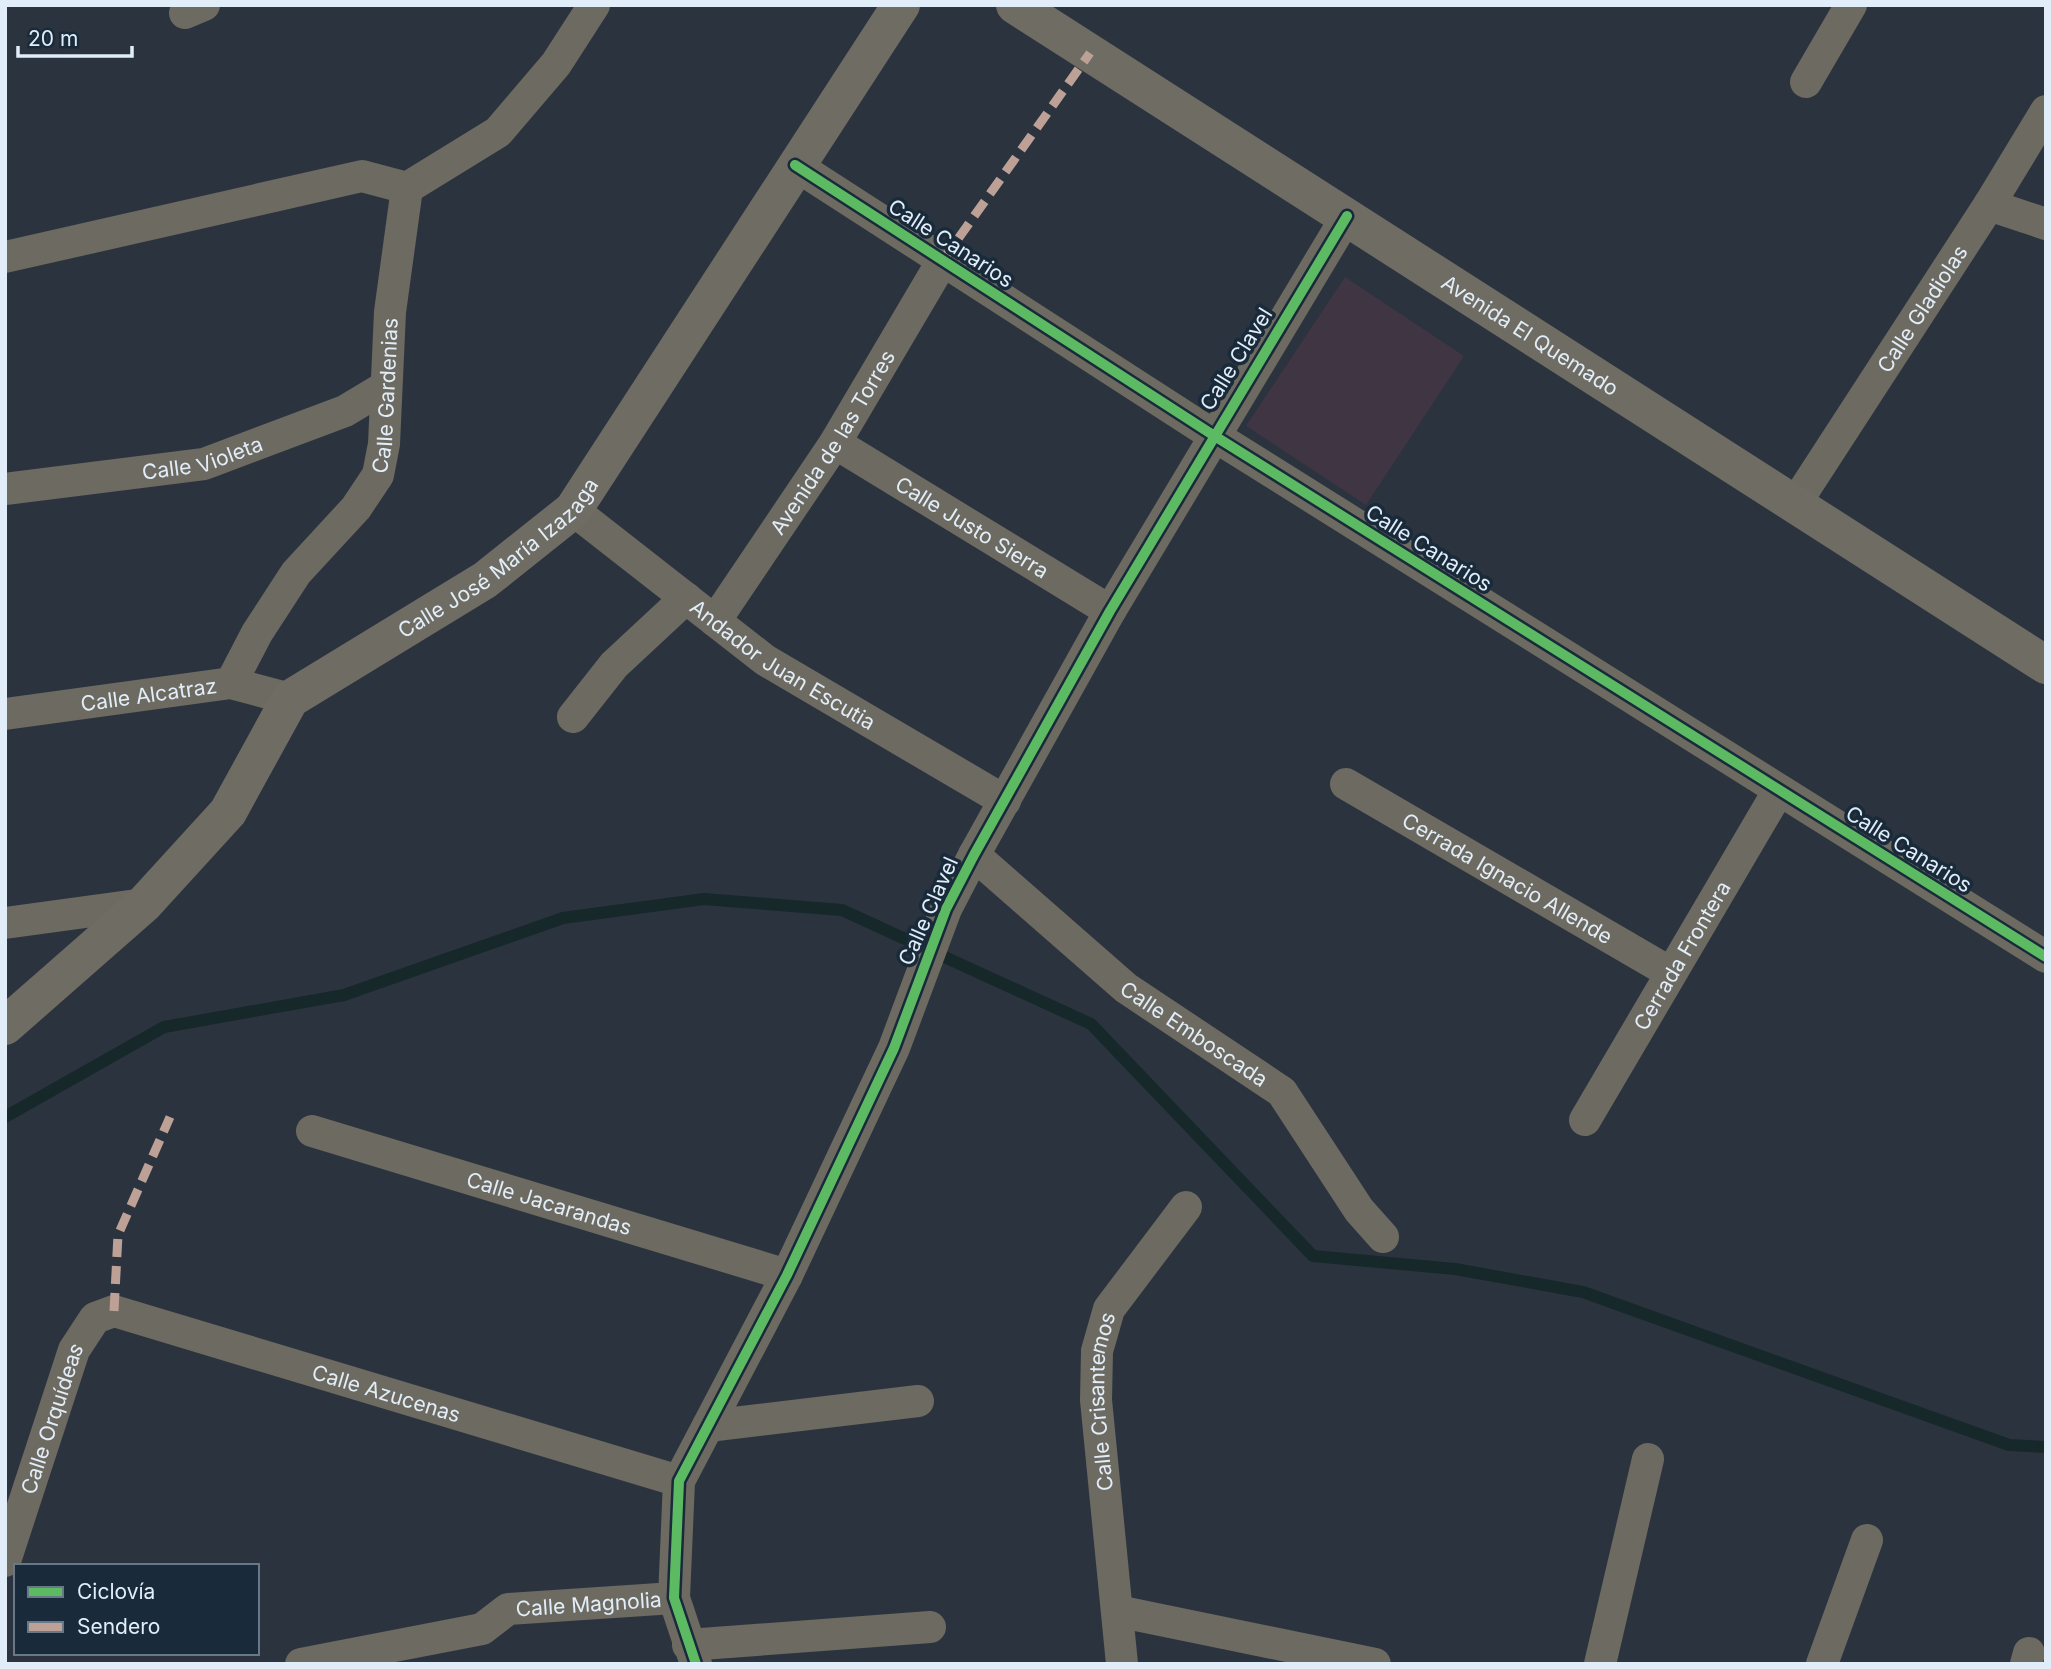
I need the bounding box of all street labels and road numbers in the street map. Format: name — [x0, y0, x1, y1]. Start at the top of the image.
street label: Calle Canarios — [884, 193, 1018, 293]
street label: Calle Gladiolas — [1871, 240, 1972, 377]
street label: Avenida El Quemado — [1437, 269, 1623, 401]
street label: Calle Clavel — [1195, 303, 1277, 415]
street label: Calle Gardenias — [366, 317, 402, 475]
street label: Avenida de las Torres — [765, 345, 900, 539]
street label: Calle Violeta — [140, 431, 266, 484]
street label: Calle Justo Sierra — [891, 471, 1054, 583]
street label: Calle José María Izazaga — [393, 473, 603, 643]
street label: Calle Canarios — [1361, 499, 1497, 597]
street label: Andador Juan Escutia — [685, 594, 880, 735]
street label: Calle Alcatraz — [79, 673, 218, 716]
street label: Calle Canarios — [1841, 800, 1977, 898]
street label: Cerrada Ignacio Allende — [1398, 807, 1617, 949]
street label: Calle Clavel — [893, 853, 963, 969]
street label: Cerrada Frontera — [1628, 876, 1735, 1035]
street label: Calle Emboscada — [1116, 975, 1273, 1092]
street label: Calle Jacarandas — [464, 1166, 635, 1240]
street label: Calle Crisantemos — [1083, 1309, 1120, 1492]
street label: Calle Orquídeas — [15, 1337, 88, 1497]
street label: Calle Azucenas — [309, 1359, 464, 1427]
street label: Calle Magnolia — [515, 1586, 662, 1621]

